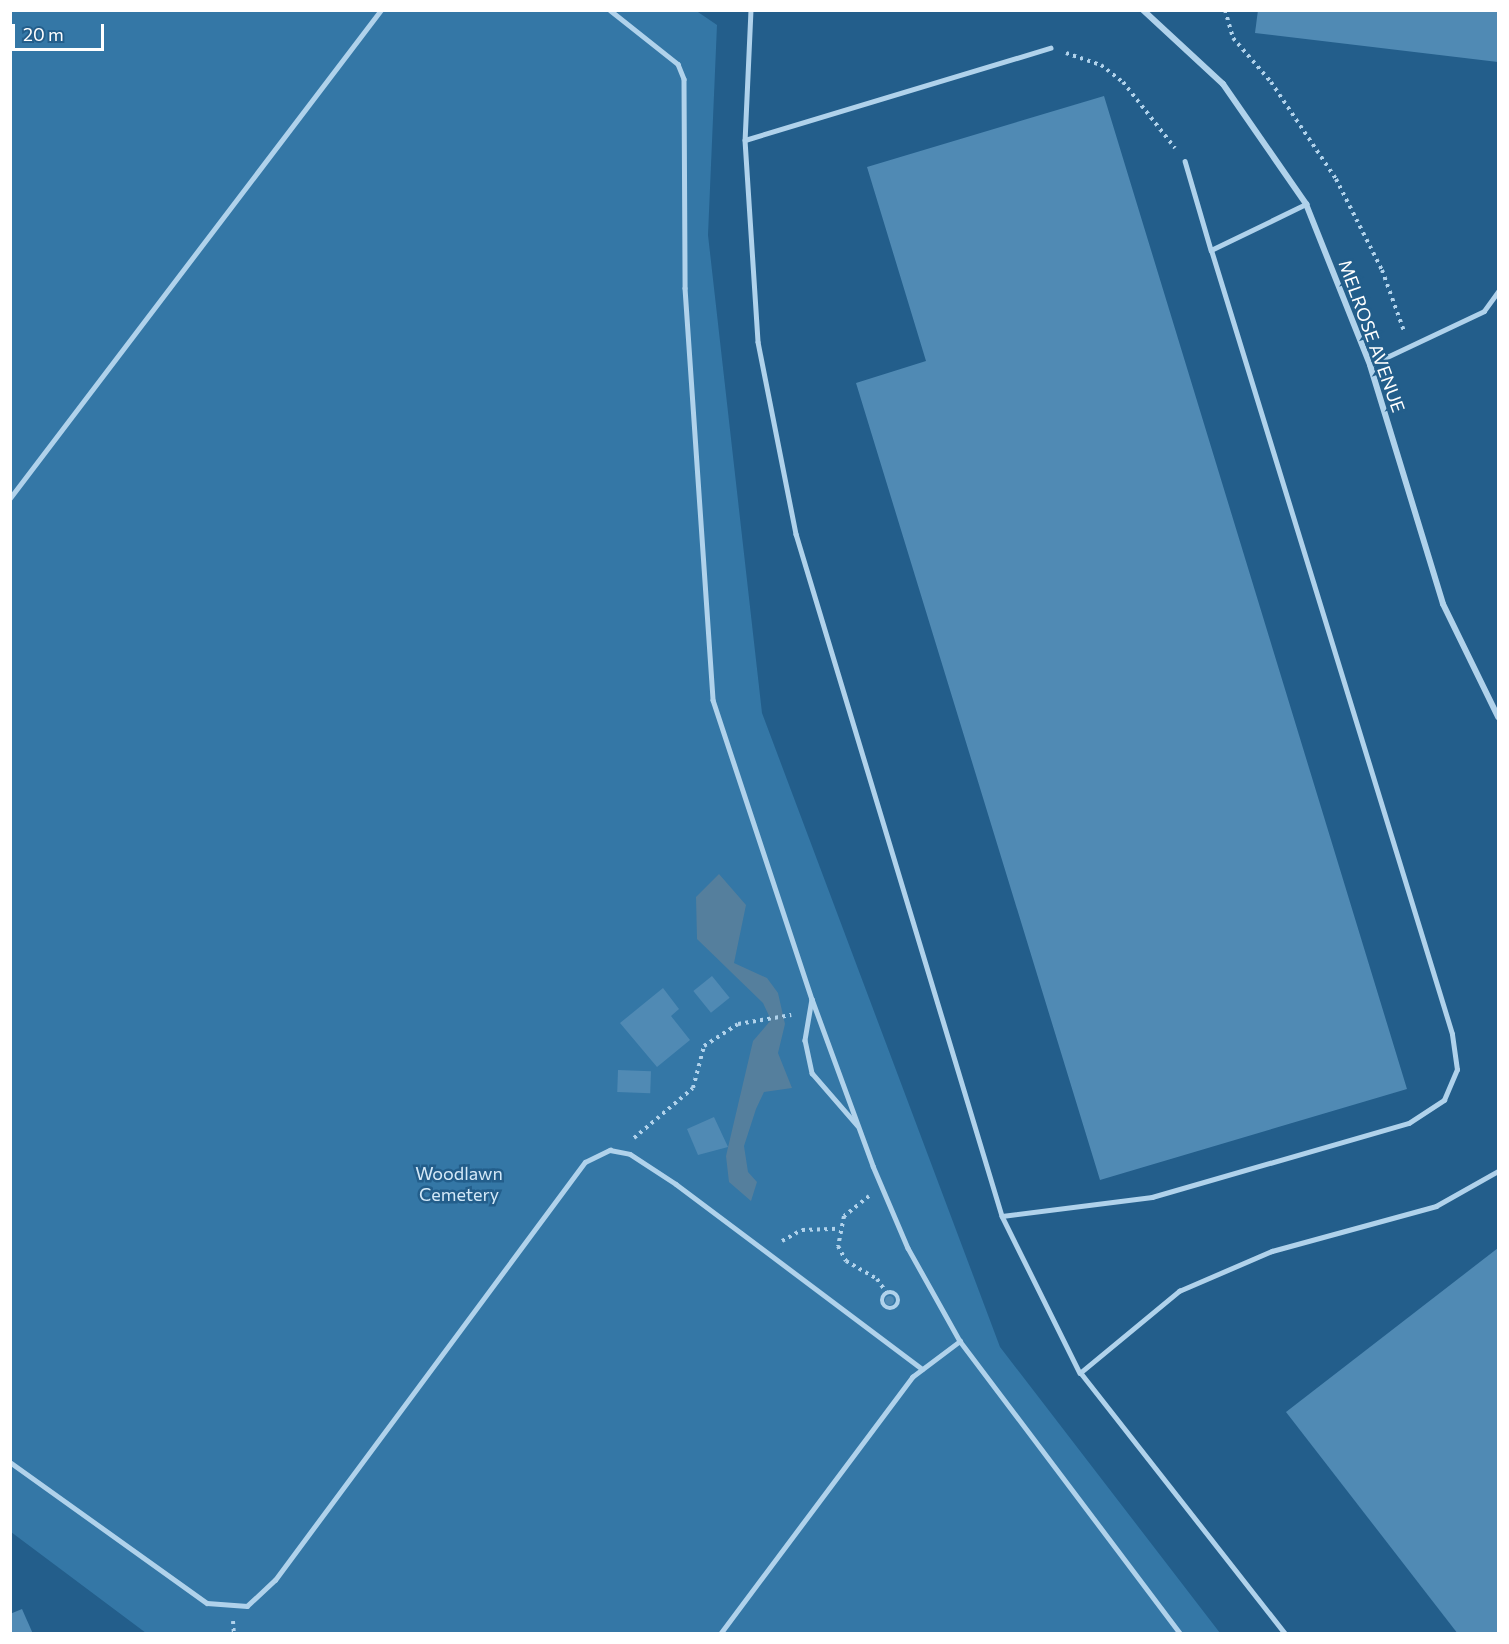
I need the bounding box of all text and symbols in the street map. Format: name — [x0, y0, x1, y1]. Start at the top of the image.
scale bar — [15, 12, 106, 50]
text: 20 m — [23, 23, 64, 45]
street label: MELROSE AVENUE — [1334, 257, 1410, 415]
park label: Woodlawn Cemetery — [415, 1163, 503, 1206]

